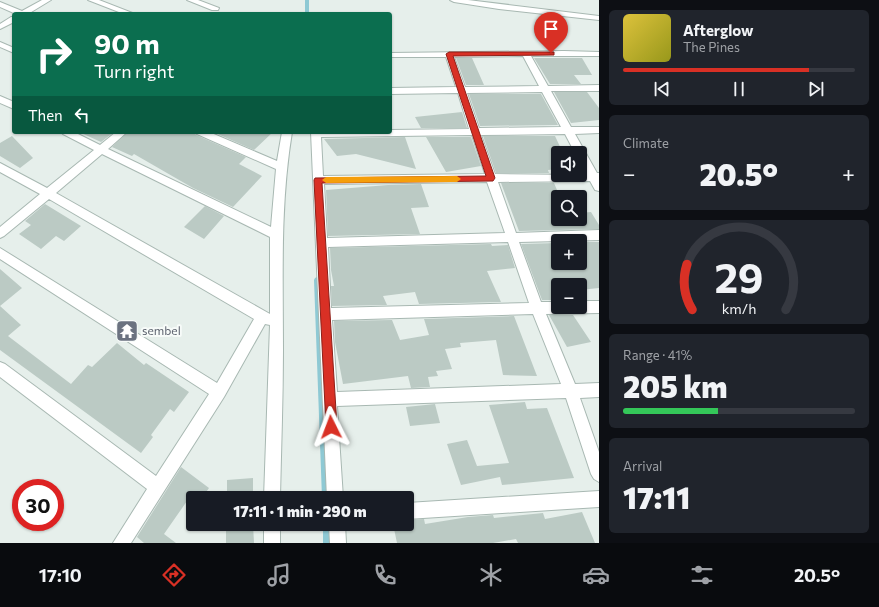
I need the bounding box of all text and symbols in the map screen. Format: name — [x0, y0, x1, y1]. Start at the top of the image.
pin — [534, 12, 568, 53]
icon: arrive — [540, 18, 562, 40]
text: Afterglow — [683, 21, 753, 39]
text: 90 m — [94, 26, 160, 60]
icon: right — [28, 28, 80, 80]
text: The Pines — [683, 39, 740, 55]
text: Turn right — [94, 60, 174, 82]
icon: previous — [651, 78, 673, 100]
icon: pause — [728, 78, 750, 100]
icon: next — [805, 78, 827, 100]
icon: left — [71, 104, 93, 126]
text: Then — [28, 106, 63, 124]
text: Climate — [623, 135, 669, 151]
map controls — [551, 146, 587, 314]
button: sound — [551, 146, 587, 182]
text: 20.5° — [699, 155, 778, 192]
text: − — [623, 160, 636, 187]
text: + — [842, 160, 855, 187]
button: search — [551, 190, 587, 226]
button: + — [551, 234, 587, 270]
text: 29 — [714, 250, 764, 301]
button: − — [551, 278, 587, 314]
text: km/h — [722, 298, 756, 316]
temple icon: sembel — [114, 318, 140, 344]
place label: sembel — [142, 323, 181, 337]
text: Range · 41% — [623, 347, 692, 363]
text: 205 km — [623, 367, 728, 404]
position arrow — [310, 406, 352, 448]
text: Arrival — [623, 458, 662, 474]
text: 17:11 — [623, 478, 690, 515]
speed limit sign: 30 — [12, 479, 64, 531]
text: 17:11 · 1 min · 290 m — [233, 502, 367, 520]
icon: directions — [160, 561, 188, 589]
icon: music — [265, 561, 293, 589]
icon: phone — [371, 561, 399, 589]
icon: climate — [477, 561, 505, 589]
icon: car — [582, 561, 610, 589]
icon: filters — [688, 561, 716, 589]
text: 17:10 — [39, 564, 82, 586]
text: 20.5° — [794, 564, 840, 586]

